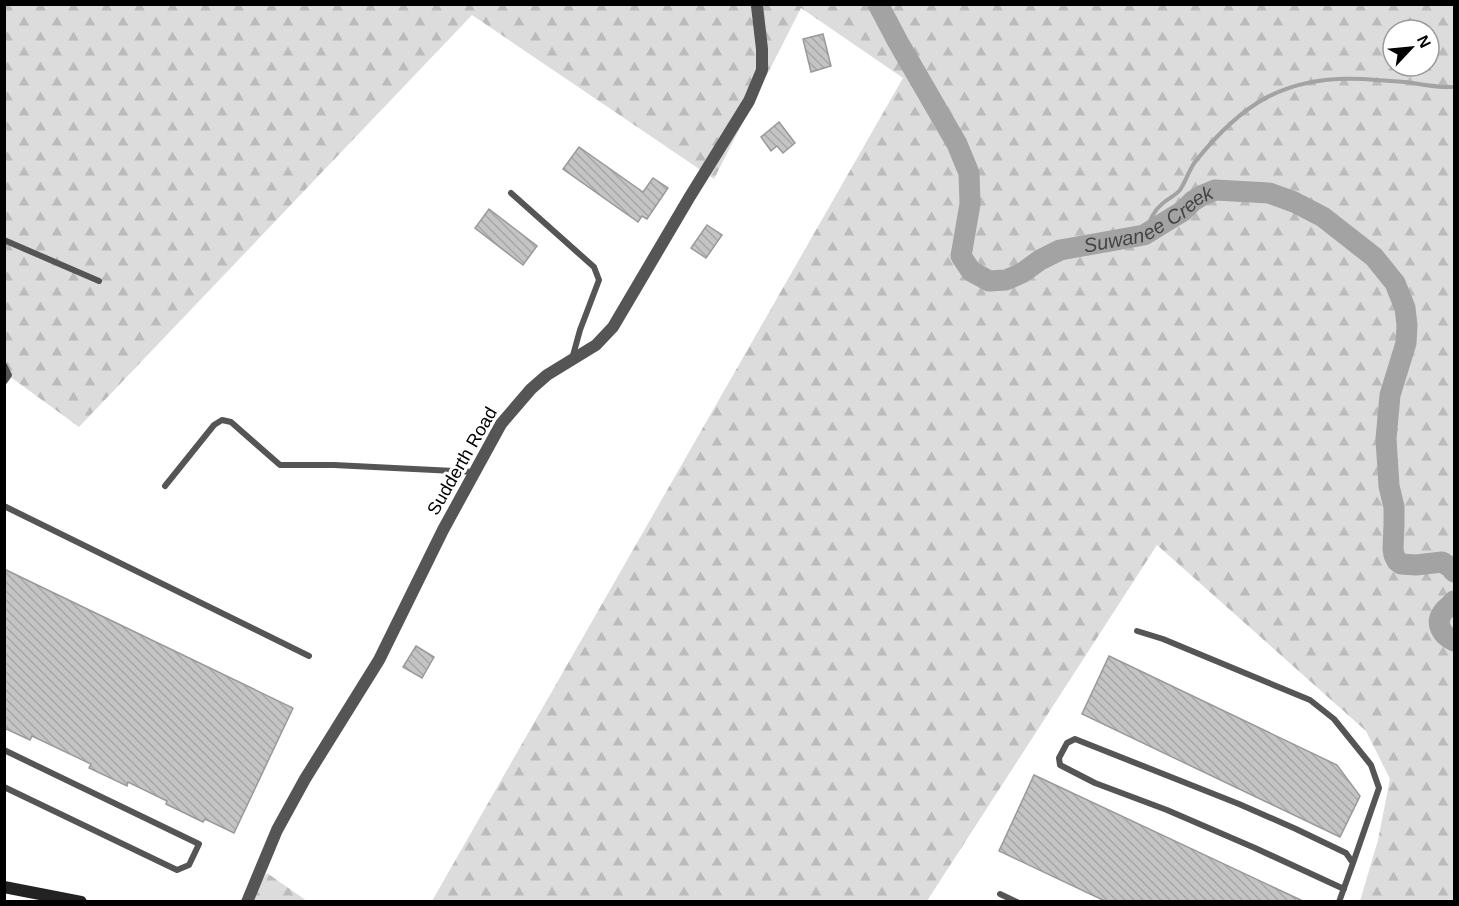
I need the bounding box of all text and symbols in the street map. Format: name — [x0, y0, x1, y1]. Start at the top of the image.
north arrow — [1381, 18, 1441, 78]
text: N — [1414, 33, 1434, 51]
water label: Suwanee Creek — [1082, 181, 1217, 257]
street label: Sudderth Road — [423, 404, 501, 518]

